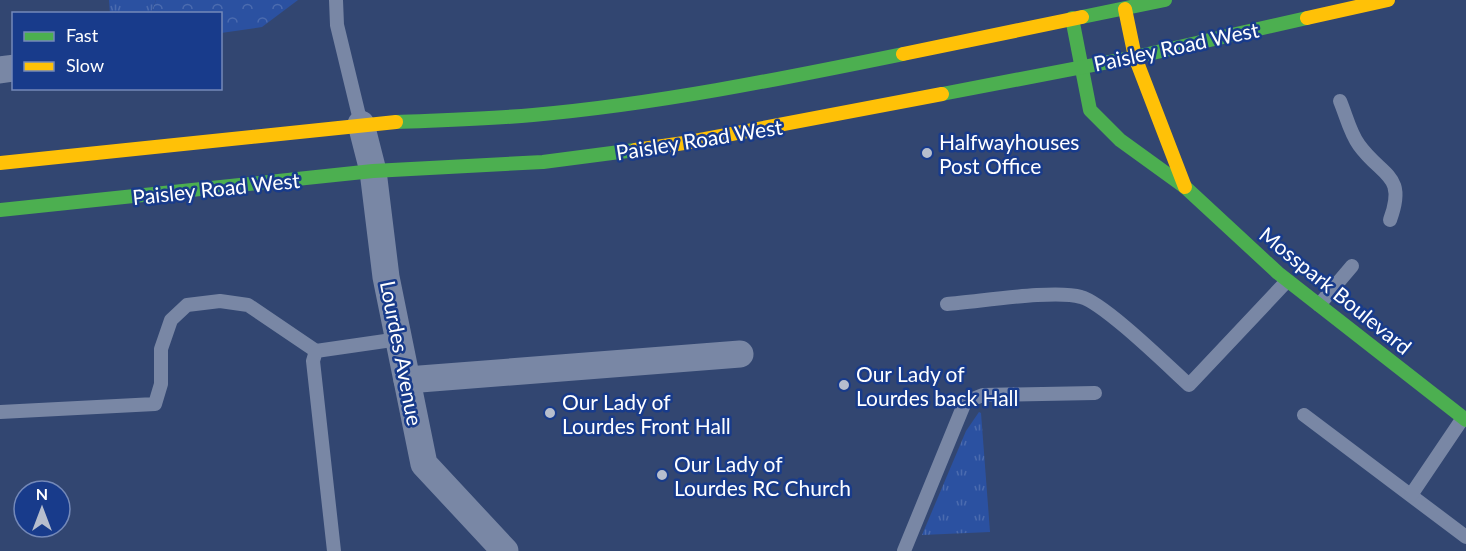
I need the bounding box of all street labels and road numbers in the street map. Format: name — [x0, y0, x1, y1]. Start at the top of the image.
street label: Paisley Road West — [1091, 16, 1261, 76]
street label: Paisley Road West — [614, 113, 785, 165]
street label: Paisley Road West — [131, 167, 301, 209]
street label: Mosspark Boulevard — [1255, 221, 1417, 359]
street label: Lourdes Avenue — [376, 278, 428, 428]

